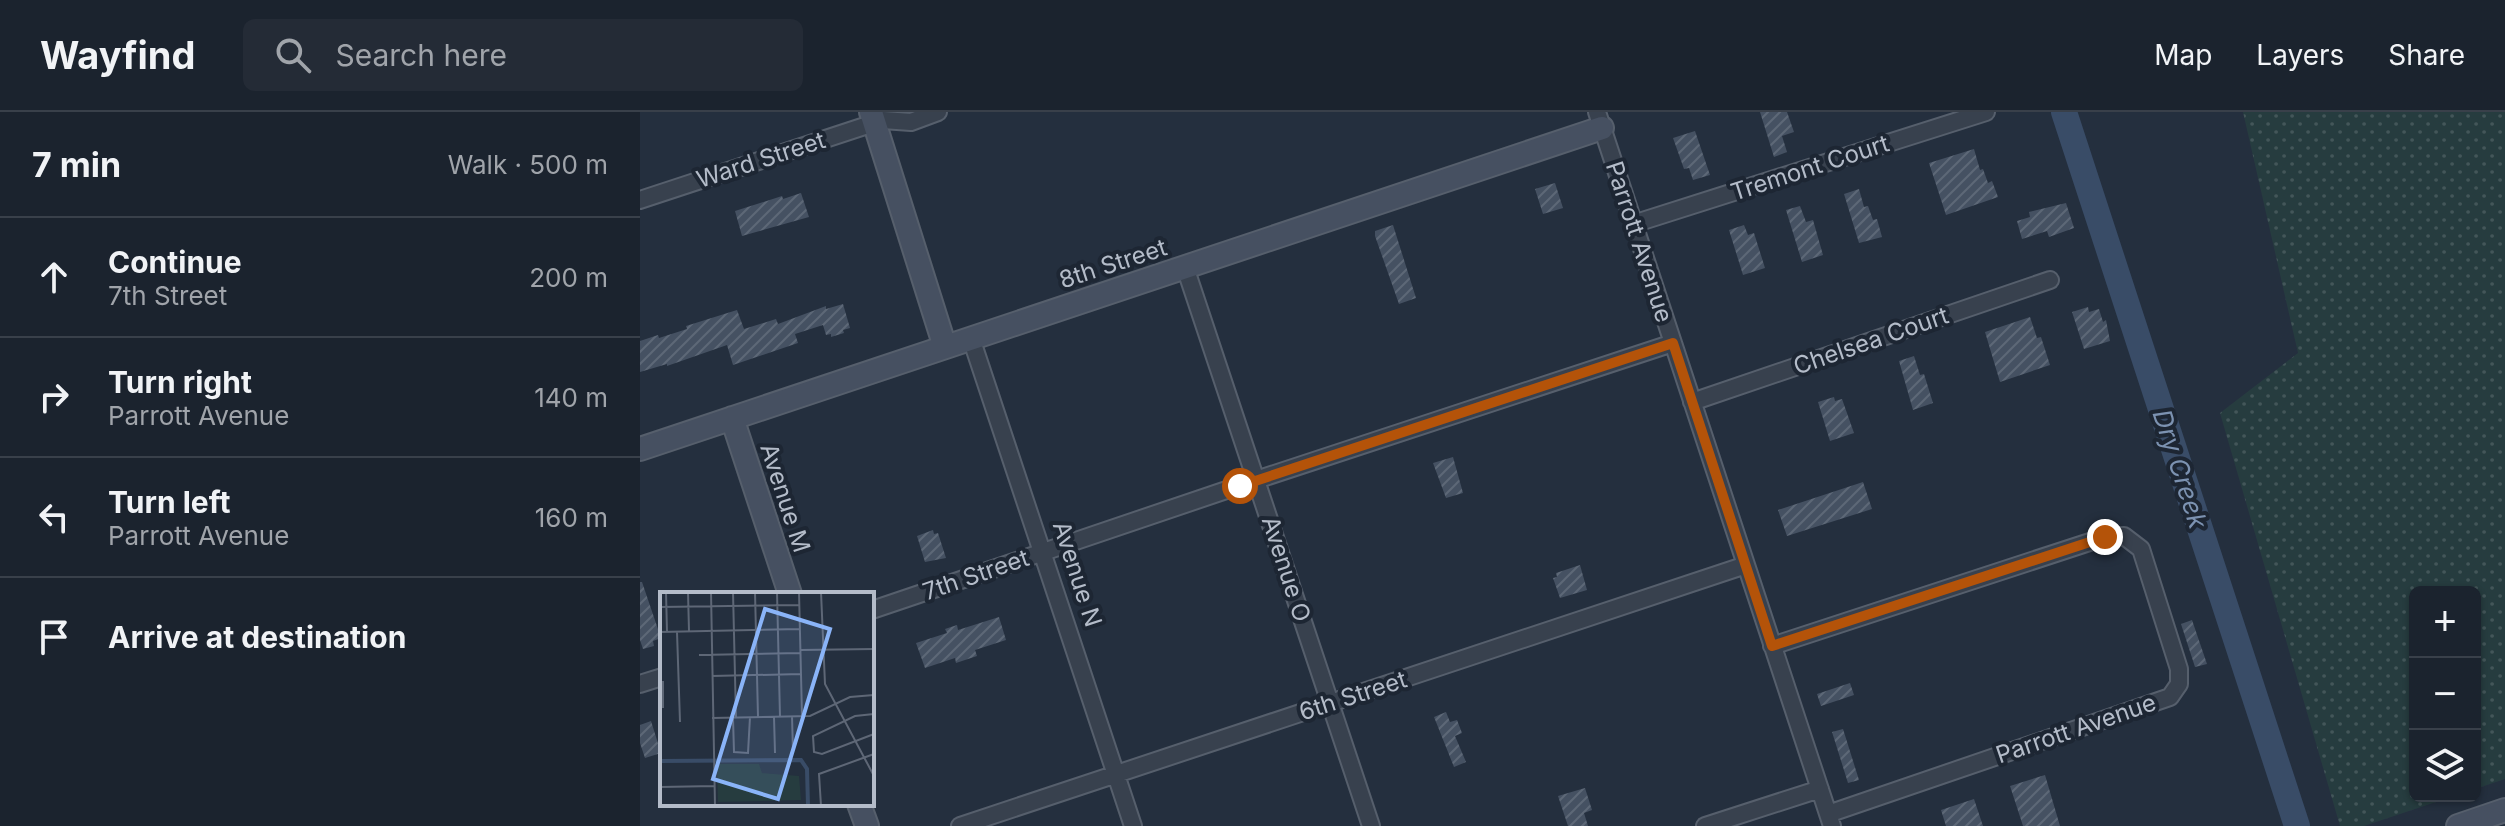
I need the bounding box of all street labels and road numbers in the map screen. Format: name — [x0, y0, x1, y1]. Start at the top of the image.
street label: Ward Street — [693, 125, 829, 194]
street label: Tremont Court — [1727, 128, 1893, 207]
street label: Parrott Avenue — [1600, 158, 1679, 326]
street label: 8th Street — [1055, 232, 1170, 295]
street label: Chelsea Court — [1790, 300, 1952, 381]
street label: Avenue M — [754, 440, 817, 556]
street label: Avenue O — [1256, 512, 1317, 625]
street label: Avenue N — [1047, 517, 1108, 630]
street label: 7th Street — [919, 543, 1033, 606]
street label: 6th Street — [1295, 664, 1410, 727]
street label: Parrott Avenue — [1992, 688, 2160, 769]

